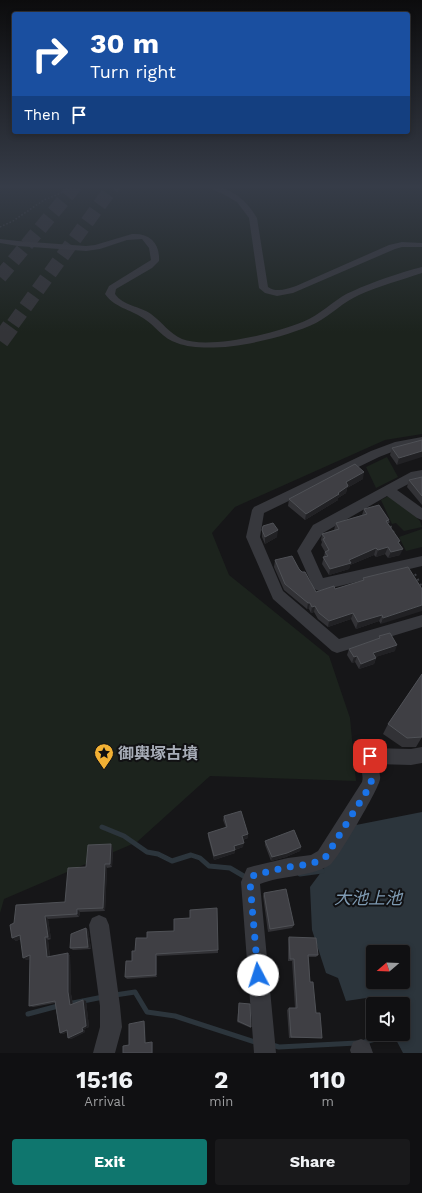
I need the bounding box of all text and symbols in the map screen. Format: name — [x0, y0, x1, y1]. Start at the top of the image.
text: 30 m — [90, 27, 159, 60]
icon: right — [24, 28, 76, 80]
text: Turn right — [90, 61, 176, 82]
icon: arrive — [68, 104, 90, 126]
text: Then — [24, 106, 60, 124]
pin — [353, 739, 387, 773]
place icon: 御輿塚古墳 — [93, 742, 115, 770]
place label: 御輿塚古墳 — [118, 744, 198, 763]
icon: arrive — [359, 745, 381, 767]
water label: 大池上池 — [334, 888, 404, 908]
north arrow — [366, 945, 410, 989]
map controls — [366, 945, 410, 1041]
position arrow — [237, 954, 279, 996]
button: sound — [366, 997, 410, 1041]
text: 15:16 — [76, 1066, 133, 1094]
text: 2 — [214, 1066, 228, 1094]
text: 110 — [310, 1066, 346, 1094]
text: Arrival — [84, 1094, 125, 1109]
text: min — [209, 1094, 233, 1109]
text: m — [321, 1094, 334, 1109]
button: Exit — [12, 1139, 207, 1185]
button: Share — [215, 1139, 410, 1185]

